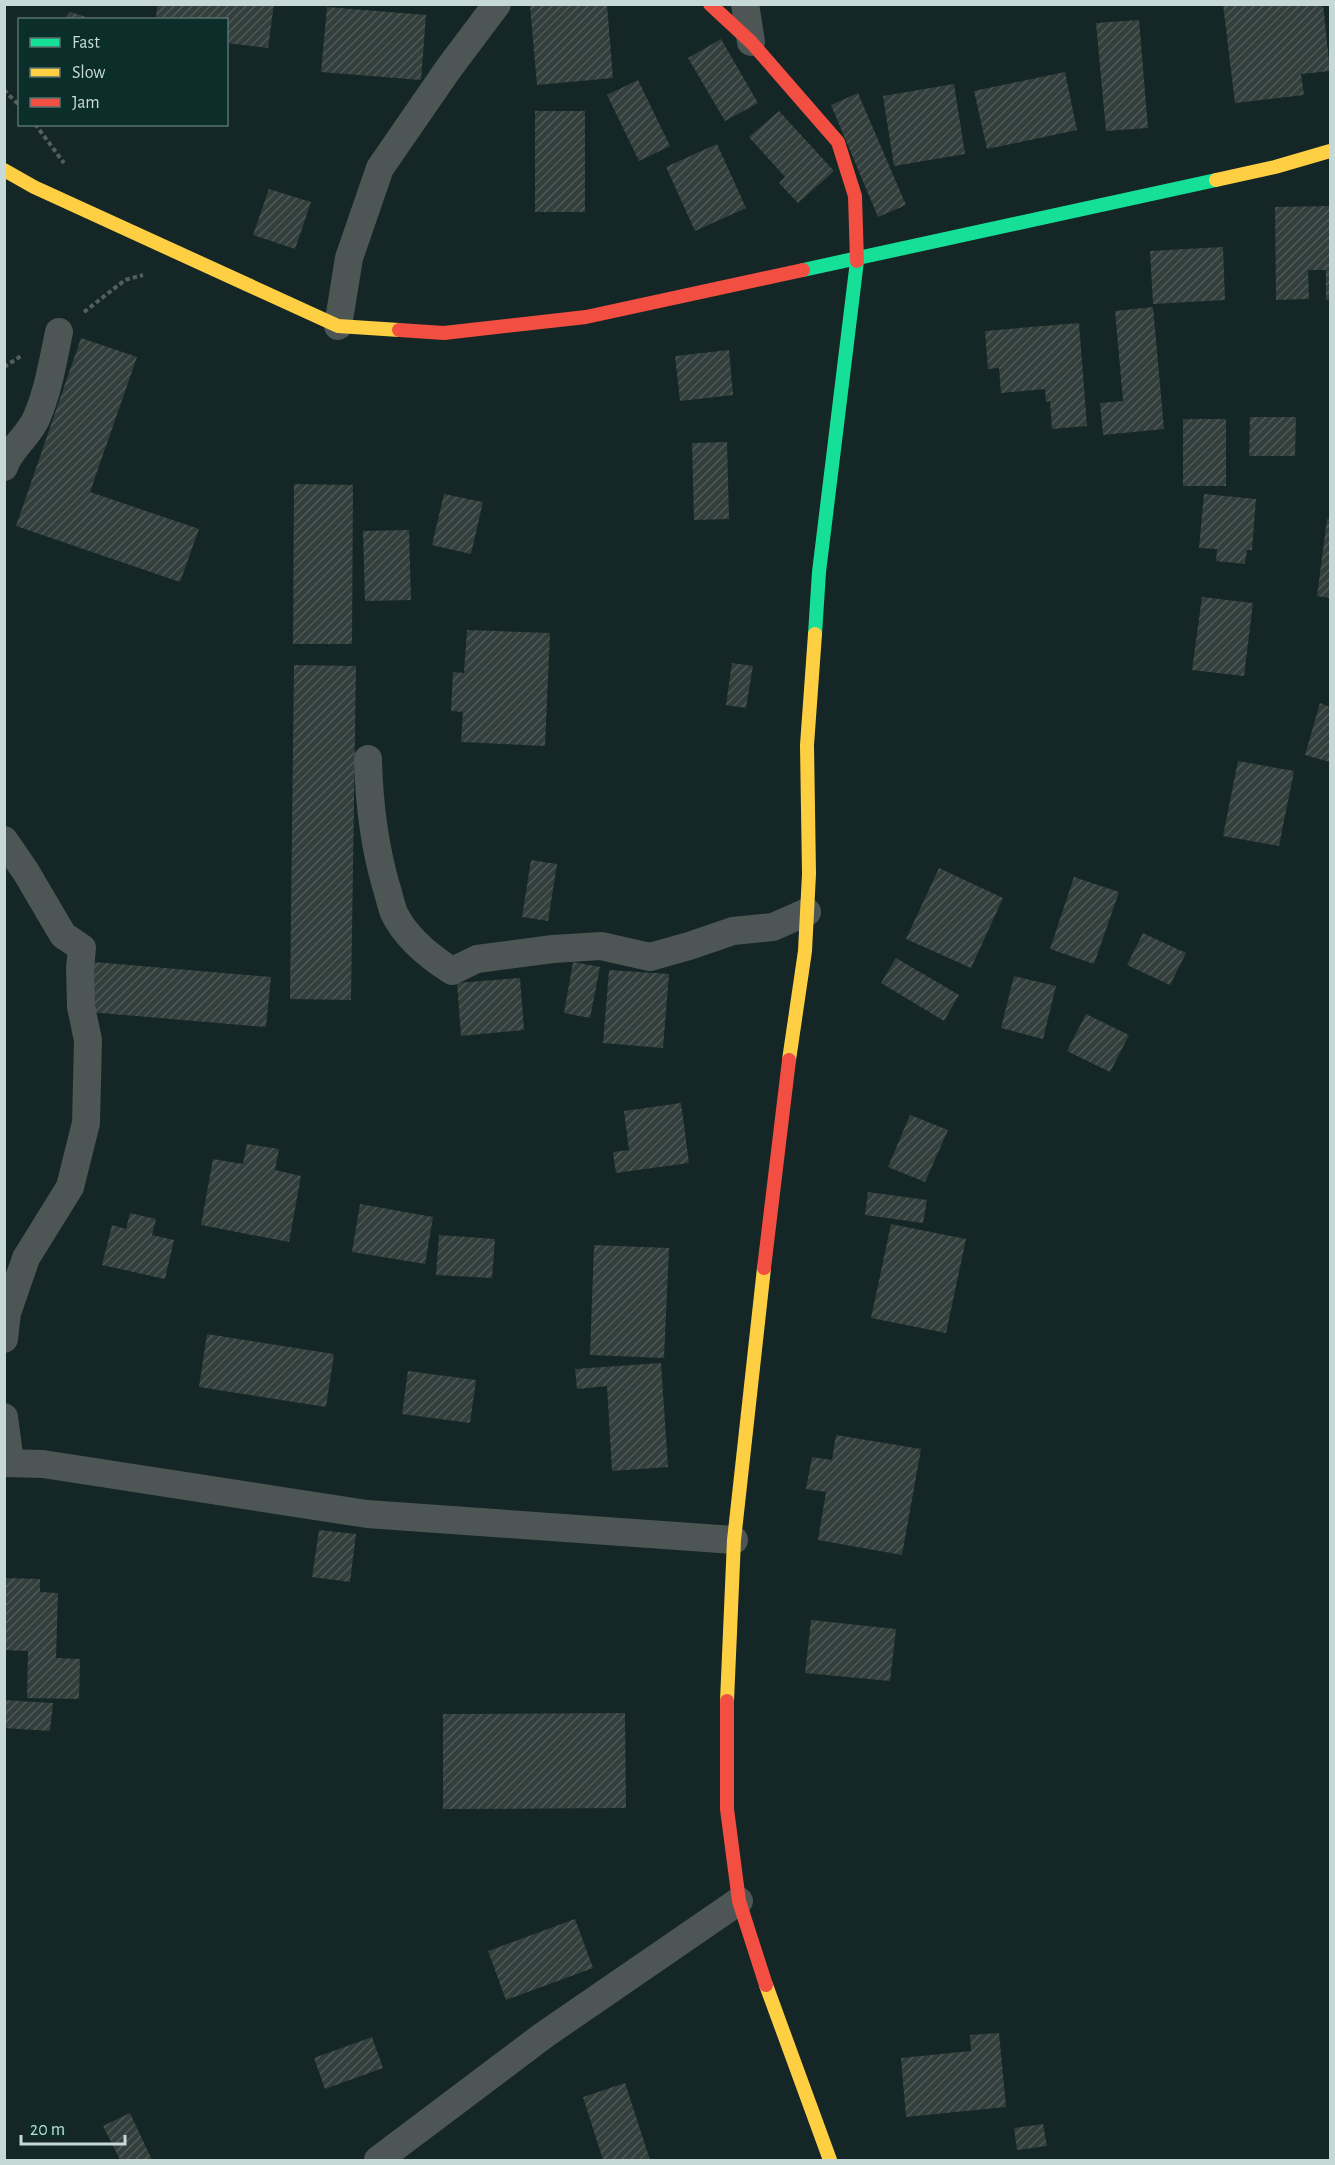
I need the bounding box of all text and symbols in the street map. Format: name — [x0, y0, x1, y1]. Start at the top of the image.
legend — [18, 18, 228, 126]
text: Fast — [72, 34, 100, 52]
text: Slow — [72, 64, 105, 82]
text: Jam — [72, 94, 100, 112]
scale bar — [21, 2108, 124, 2146]
text: 20 m — [30, 2121, 65, 2139]

